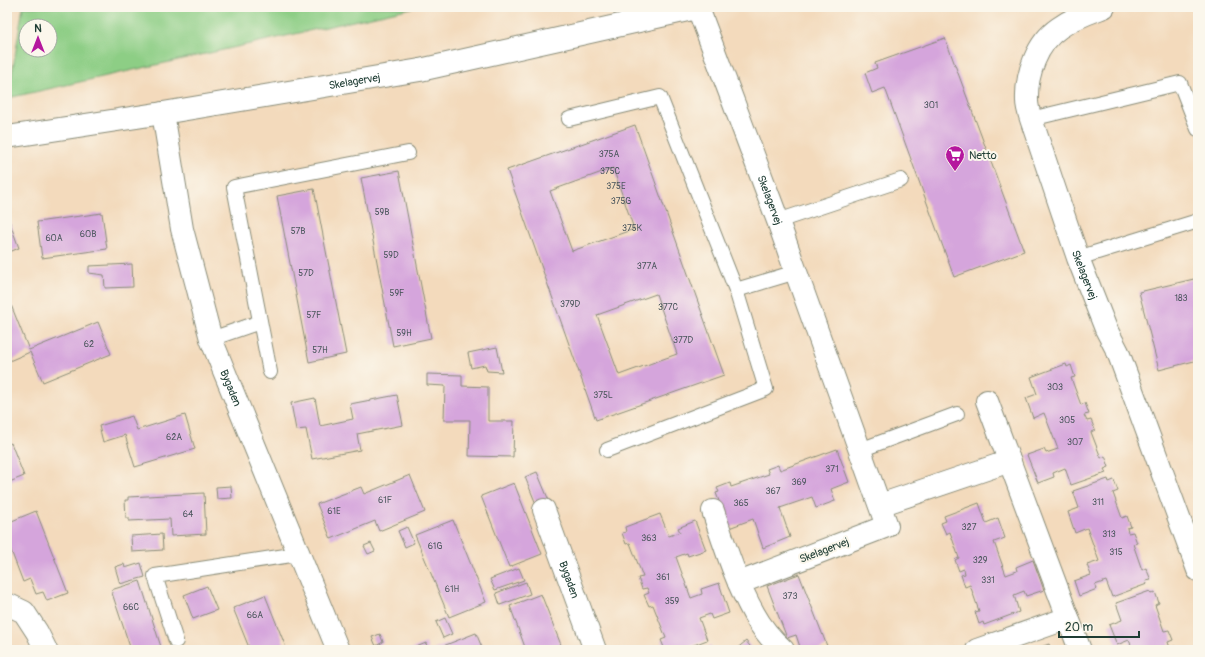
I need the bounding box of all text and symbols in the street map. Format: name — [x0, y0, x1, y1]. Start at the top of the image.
north arrow — [18, 18, 58, 58]
text: N — [34, 22, 42, 35]
street label: Skelagervej — [328, 71, 381, 92]
house number: 301 — [924, 100, 938, 111]
supermarket icon: Netto — [944, 144, 966, 172]
house number: 375A — [599, 149, 619, 160]
place label: Netto — [969, 149, 997, 162]
house number: 375C — [600, 166, 621, 177]
street label: Skelagervej — [754, 173, 785, 227]
house number: 375E — [606, 181, 626, 192]
house number: 375G — [611, 196, 631, 207]
house number: 59B — [375, 207, 389, 218]
house number: 375K — [622, 223, 643, 234]
house number: 57B — [291, 226, 305, 237]
house number: 60B — [80, 229, 96, 240]
house number: 60A — [45, 233, 63, 244]
street label: Skelagervej — [1069, 249, 1100, 302]
house number: 59D — [383, 250, 399, 261]
house number: 377A — [637, 261, 657, 272]
house number: 57D — [298, 268, 314, 279]
house number: 59F — [390, 288, 405, 299]
house number: 183 — [1174, 293, 1188, 304]
house number: 379D — [560, 299, 580, 310]
house number: 377C — [658, 302, 678, 313]
house number: 57F — [306, 310, 322, 321]
house number: 59H — [396, 328, 412, 339]
house number: 377D — [673, 335, 693, 346]
house number: 62 — [84, 339, 94, 350]
house number: 57H — [312, 345, 328, 356]
street label: Bygaden — [217, 368, 244, 408]
house number: 303 — [1047, 382, 1063, 393]
house number: 375L — [593, 390, 613, 401]
house number: 305 — [1059, 415, 1075, 426]
house number: 62A — [166, 432, 182, 443]
house number: 307 — [1067, 437, 1083, 448]
house number: 371 — [825, 464, 839, 475]
house number: 369 — [792, 477, 807, 488]
house number: 367 — [766, 486, 781, 497]
house number: 61F — [378, 495, 393, 506]
house number: 311 — [1092, 497, 1104, 508]
house number: 365 — [733, 498, 749, 509]
house number: 61E — [327, 506, 341, 517]
house number: 64 — [183, 509, 194, 520]
house number: 327 — [962, 522, 977, 533]
house number: 313 — [1102, 529, 1116, 540]
house number: 363 — [641, 533, 657, 544]
street label: Skelagervej — [798, 535, 851, 566]
house number: 61G — [428, 541, 442, 552]
house number: 315 — [1109, 547, 1123, 558]
house number: 329 — [973, 555, 988, 566]
street label: Bygaden — [556, 559, 582, 600]
house number: 361 — [656, 572, 670, 583]
house number: 331 — [981, 575, 995, 586]
house number: 61H — [445, 584, 460, 595]
house number: 373 — [783, 591, 797, 602]
house number: 359 — [665, 596, 680, 607]
house number: 66C — [123, 602, 139, 613]
house number: 66A — [247, 610, 263, 621]
scale bar — [1059, 613, 1139, 639]
text: 20 m — [1065, 620, 1094, 635]

